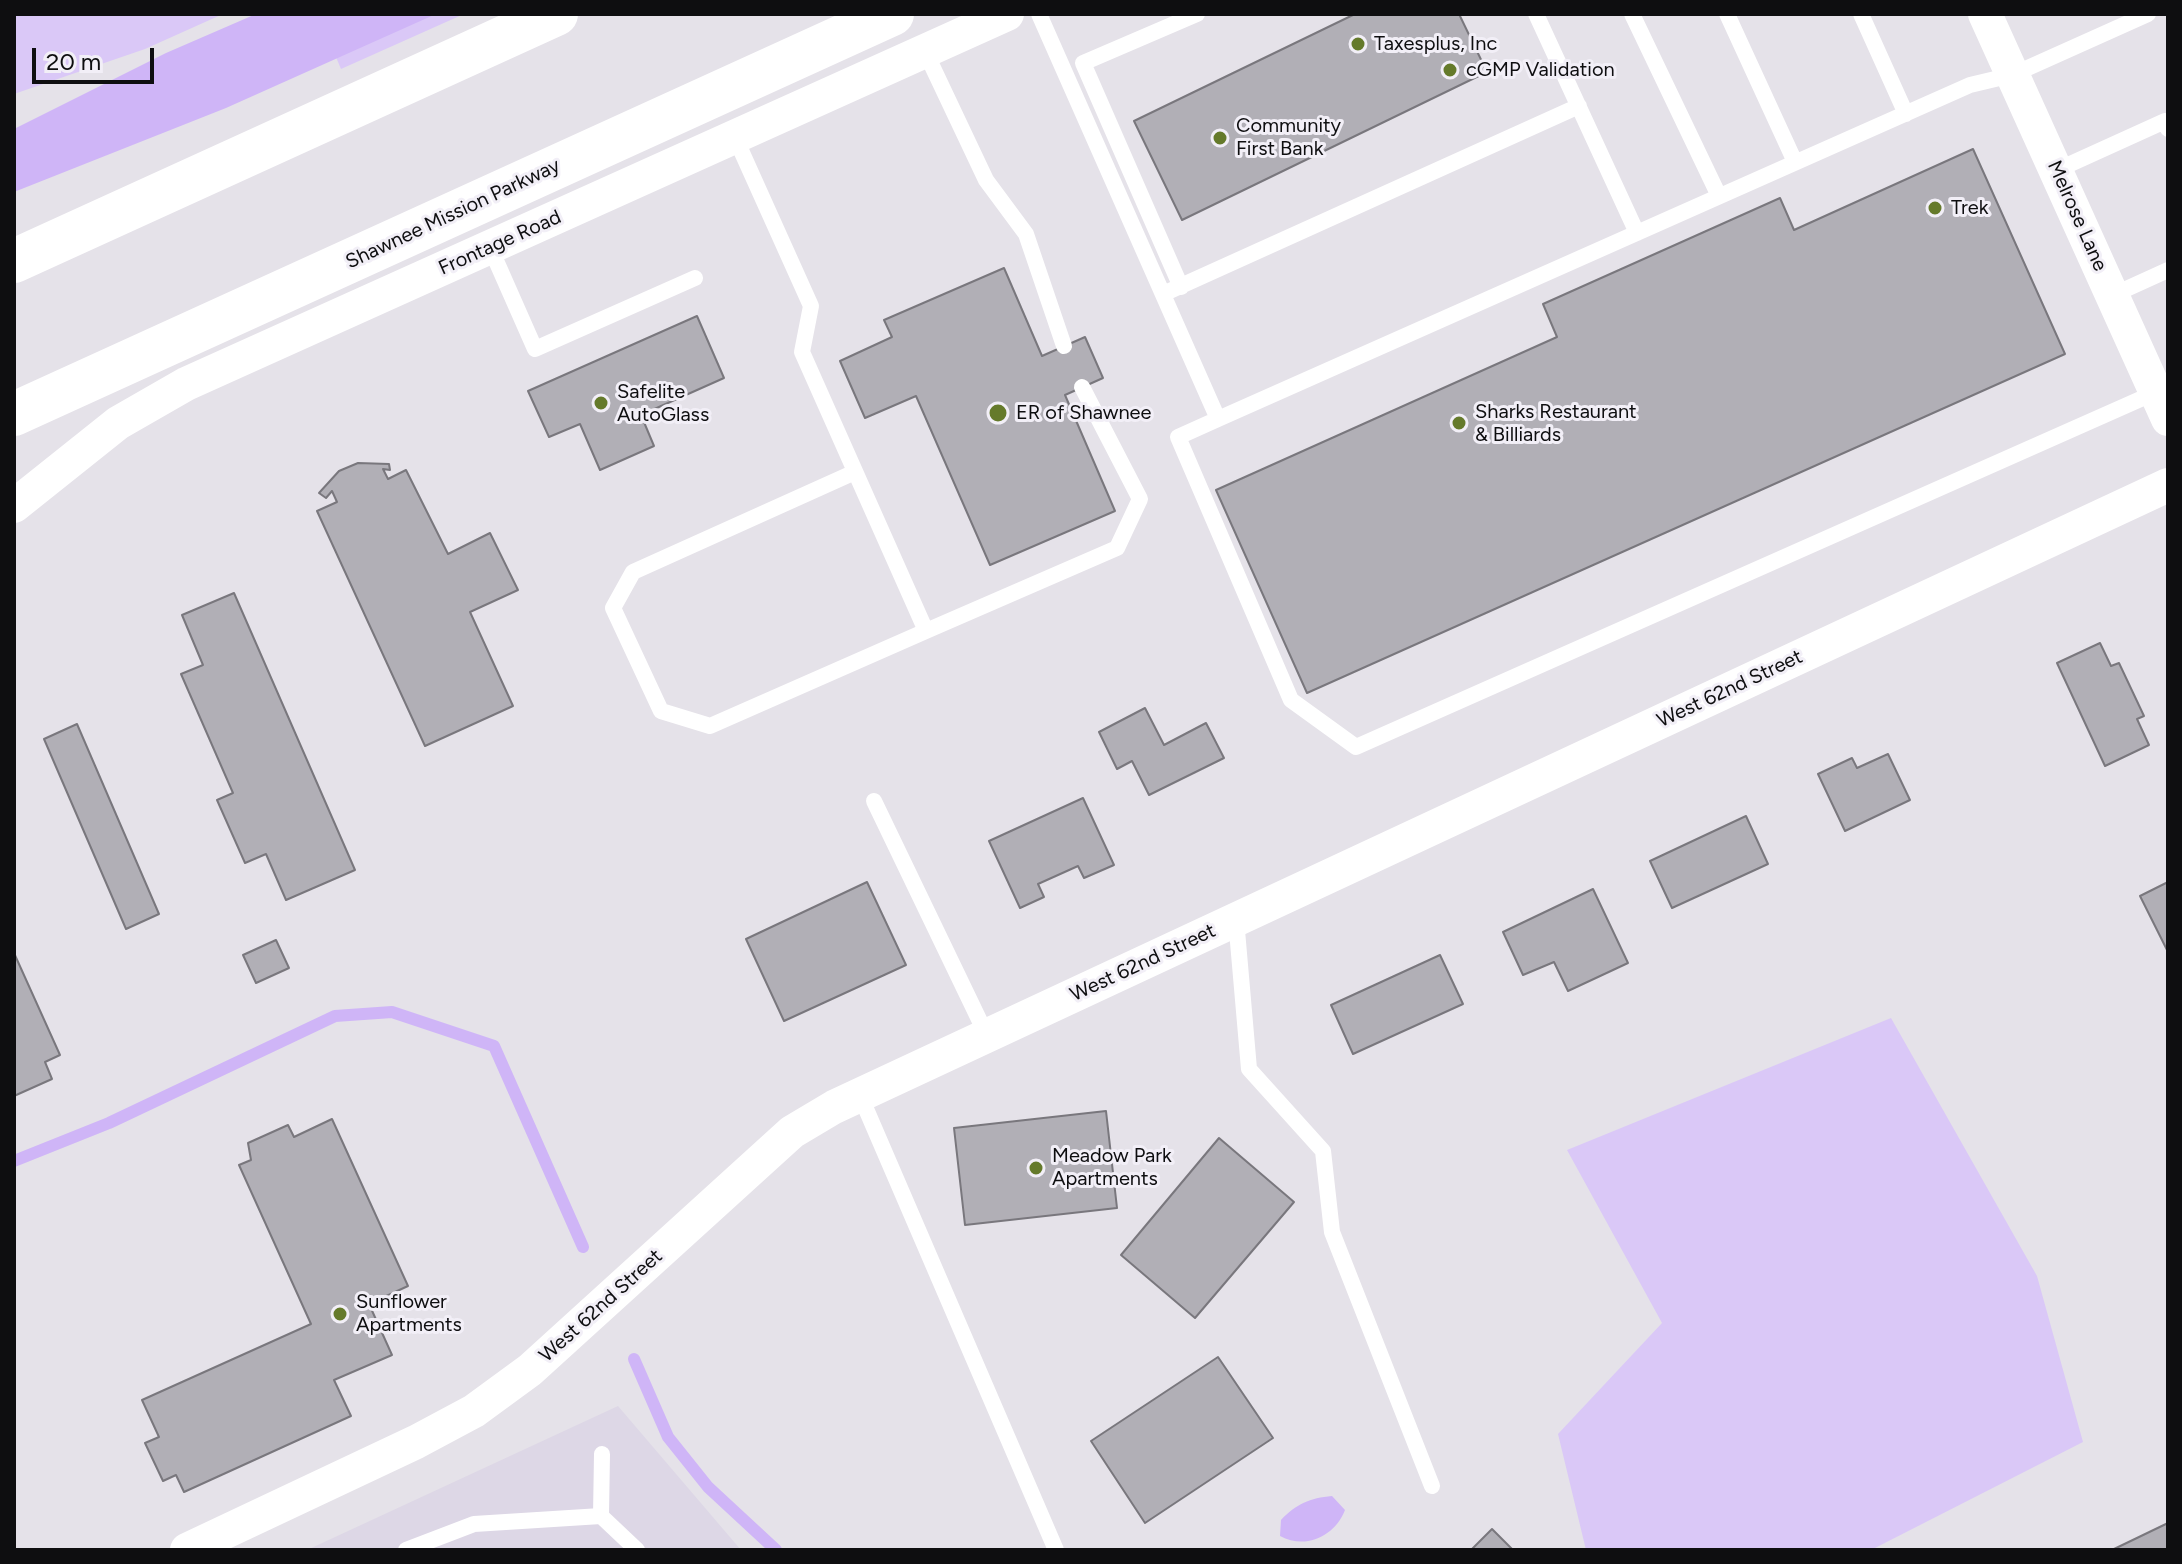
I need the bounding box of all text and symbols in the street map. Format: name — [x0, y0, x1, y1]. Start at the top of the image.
scale bar — [36, 32, 158, 82]
place label: Taxesplus, Inc — [1374, 32, 1497, 56]
marker: Taxesplus, Inc — [1349, 35, 1367, 53]
text: 20 m — [46, 47, 101, 76]
place label: cGMP Validation — [1466, 58, 1615, 82]
marker: cGMP Validation — [1441, 61, 1459, 79]
place label: Community First Bank — [1236, 114, 1341, 161]
marker: Community First Bank — [1211, 129, 1229, 147]
street label: Shawnee Mission Parkway — [342, 154, 564, 274]
street label: Melrose Lane — [2042, 157, 2112, 275]
place label: Trek — [1951, 196, 1988, 220]
marker: Trek — [1926, 199, 1944, 217]
street label: Frontage Road — [435, 205, 565, 281]
place label: Safelite AutoGlass — [617, 380, 709, 427]
marker: Safelite AutoGlass — [592, 394, 610, 412]
place label: Sharks Restaurant & Billiards — [1475, 400, 1637, 447]
place label: ER of Shawnee — [1016, 401, 1151, 425]
marker: ER of Shawnee — [987, 402, 1009, 424]
marker: Sharks Restaurant & Billiards — [1450, 414, 1468, 432]
street label: West 62nd Street — [1654, 645, 1806, 733]
street label: West 62nd Street — [1067, 919, 1219, 1007]
place label: Meadow Park Apartments — [1052, 1144, 1172, 1191]
marker: Meadow Park Apartments — [1027, 1159, 1045, 1177]
street label: West 62nd Street — [534, 1244, 668, 1368]
place label: Sunflower Apartments — [356, 1290, 462, 1337]
marker: Sunflower Apartments — [331, 1305, 349, 1323]

